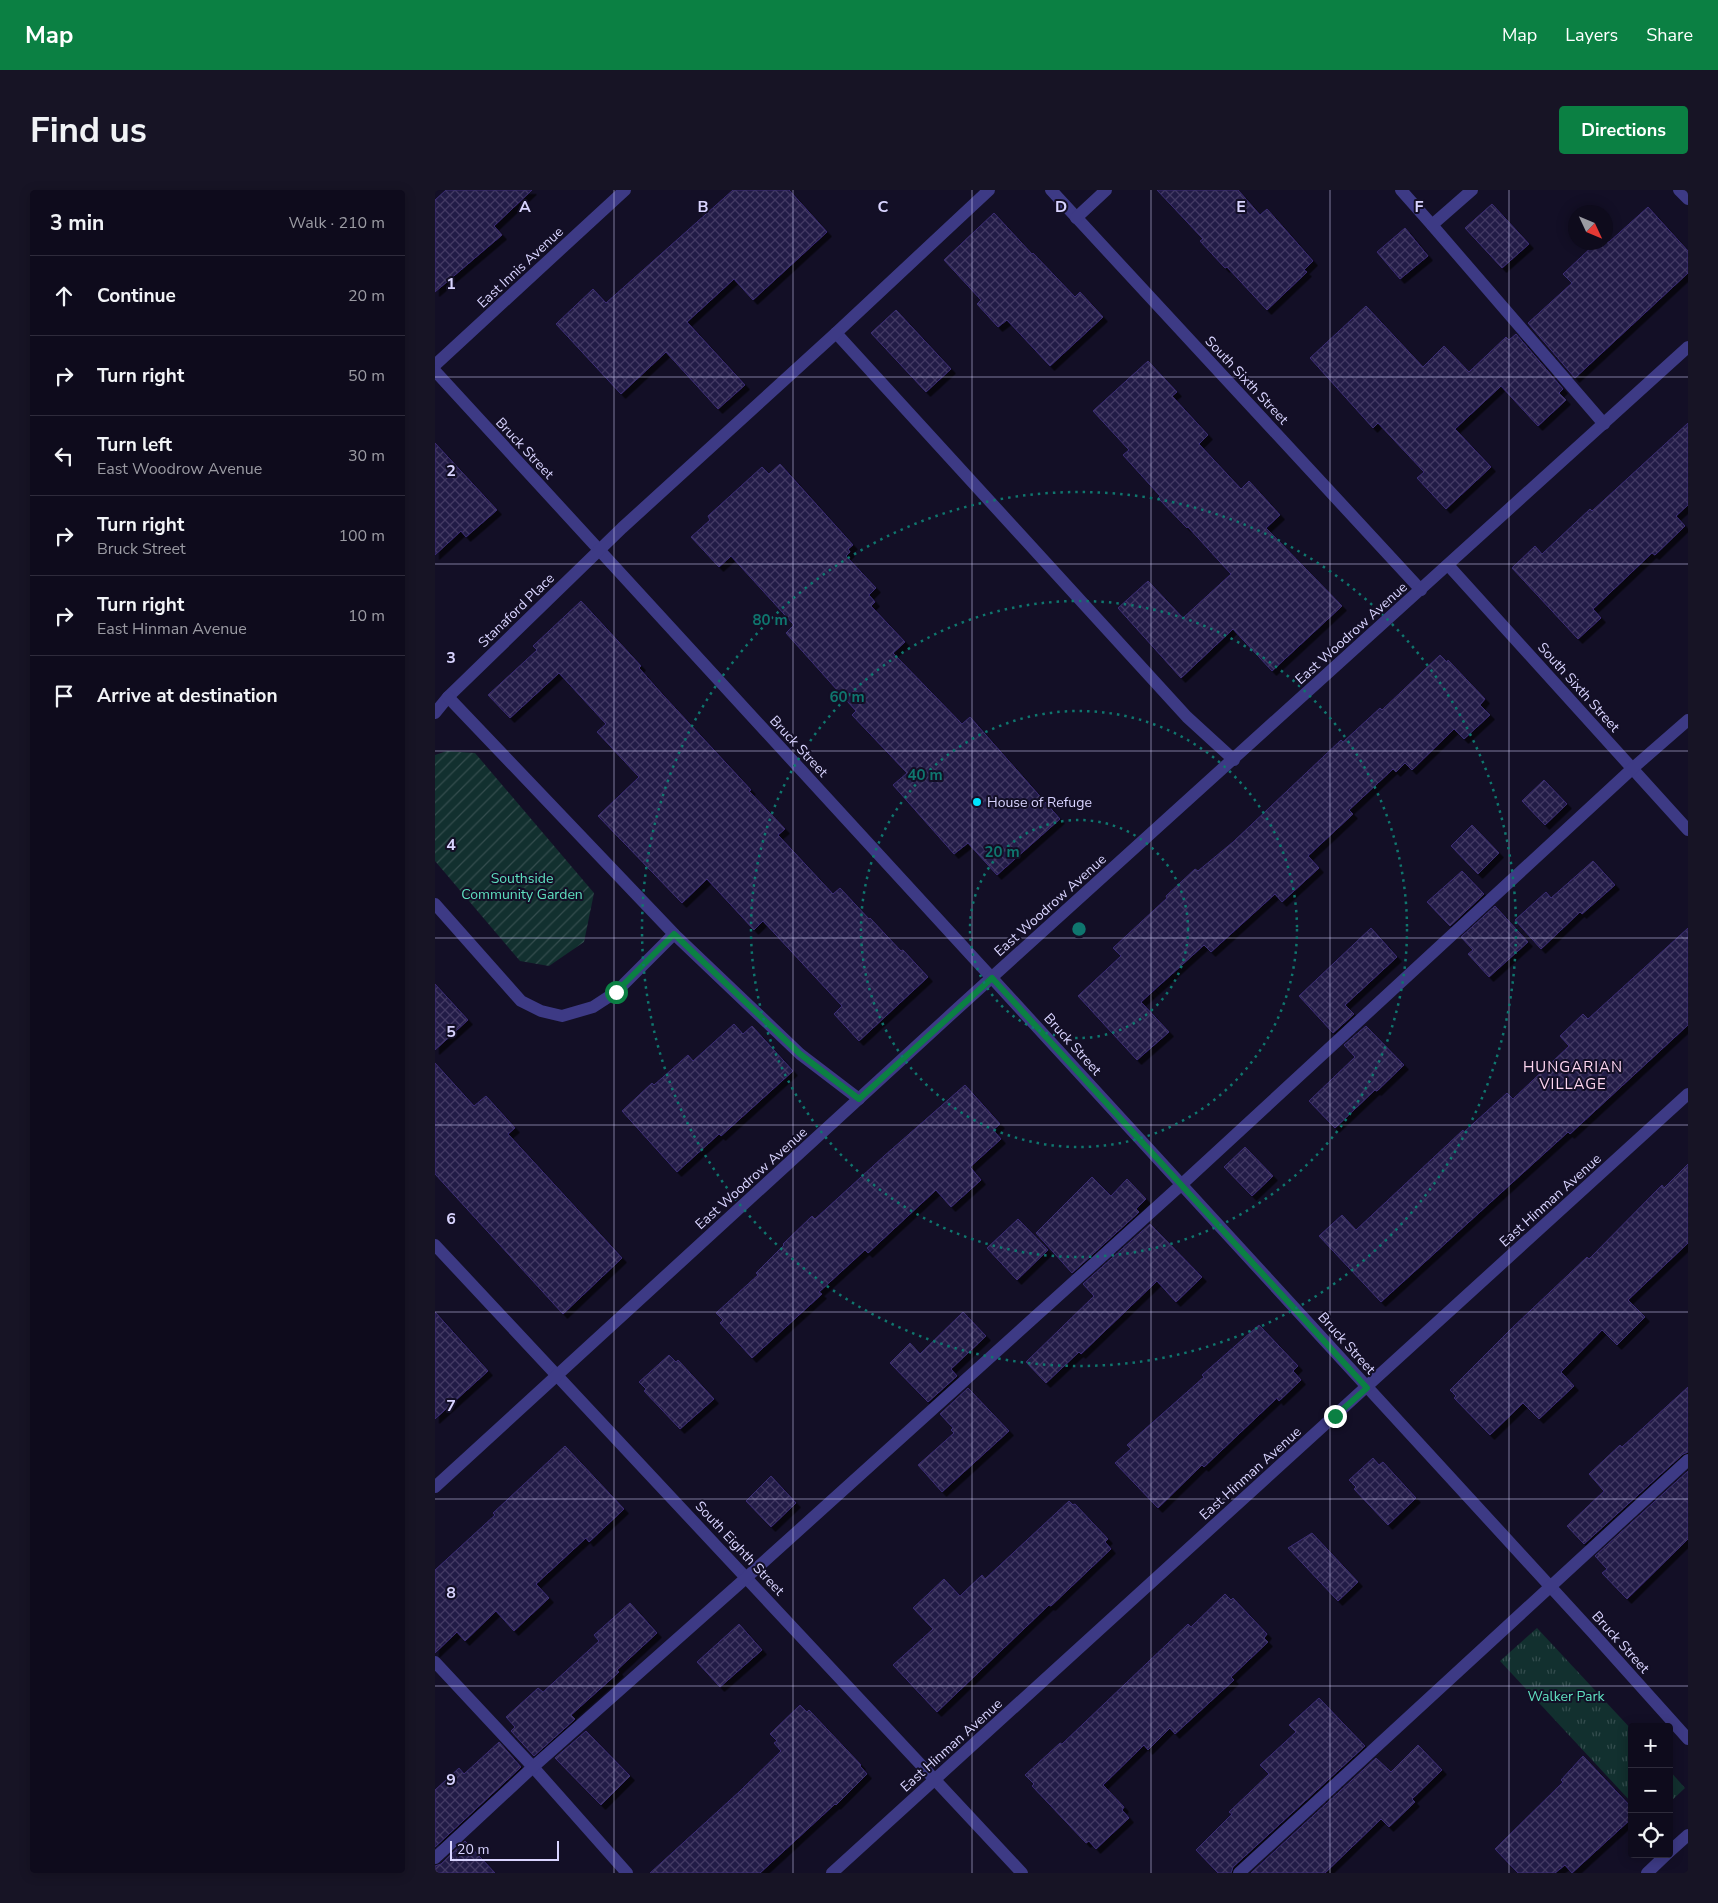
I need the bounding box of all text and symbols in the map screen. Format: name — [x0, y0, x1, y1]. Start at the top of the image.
text: Map — [25, 19, 73, 51]
text: Map — [1502, 23, 1537, 47]
text: Layers — [1565, 23, 1618, 47]
text: Share — [1646, 23, 1693, 47]
button: Directions — [1559, 106, 1688, 154]
text: Find us — [30, 107, 147, 154]
text: A — [519, 196, 531, 218]
text: B — [697, 196, 709, 218]
text: C — [878, 196, 889, 218]
text: D — [1055, 196, 1067, 218]
text: E — [1236, 196, 1246, 218]
text: F — [1415, 196, 1424, 218]
north arrow — [1568, 205, 1613, 250]
text: 3 min — [50, 209, 104, 237]
text: Walk · 210 m — [289, 212, 385, 234]
street label: East Innis Avenue — [473, 222, 568, 312]
text: 1 — [446, 273, 456, 295]
icon: ahead — [50, 282, 78, 310]
text: Continue — [97, 283, 176, 309]
text: 20 m — [348, 285, 385, 307]
street label: South Sixth Street — [1201, 332, 1293, 429]
icon: right — [50, 362, 78, 390]
text: Turn right — [97, 363, 184, 389]
text: 50 m — [348, 365, 385, 387]
street label: Bruck Street — [491, 413, 558, 483]
text: Turn left — [97, 432, 172, 458]
icon: left — [50, 442, 78, 470]
text: 30 m — [348, 445, 385, 467]
text: East Woodrow Avenue — [97, 458, 262, 480]
text: 2 — [446, 460, 456, 482]
text: Turn right — [97, 512, 184, 538]
icon: right — [50, 522, 78, 550]
text: 100 m — [338, 525, 385, 547]
text: Bruck Street — [97, 538, 186, 560]
street label: Stanaford Place — [474, 569, 559, 652]
street label: East Woodrow Avenue — [1291, 578, 1411, 689]
text: Turn right — [97, 592, 184, 618]
icon: right — [50, 602, 78, 630]
text: 10 m — [348, 605, 385, 627]
text: 80 m — [752, 610, 788, 630]
text: East Hinman Avenue — [97, 618, 247, 640]
street label: South Sixth Street — [1533, 638, 1624, 736]
text: 3 — [446, 647, 456, 669]
icon: arrive — [50, 682, 78, 710]
text: Arrive at destination — [97, 683, 278, 709]
text: 60 m — [829, 687, 865, 707]
street label: Bruck Street — [765, 711, 832, 781]
text: 40 m — [907, 765, 943, 785]
place label: House of Refuge — [987, 793, 1092, 812]
marker: House of Refuge — [971, 796, 983, 808]
text: 4 — [446, 834, 456, 856]
text: 20 m — [984, 842, 1020, 862]
street label: East Woodrow Avenue — [990, 850, 1110, 961]
park label: Southside Community Garden — [461, 869, 583, 904]
centre of rings — [1070, 920, 1088, 938]
route start — [605, 981, 628, 1004]
street label: Bruck Street — [1040, 1009, 1106, 1080]
text: 5 — [446, 1021, 456, 1043]
district label: HUNGARIAN VILLAGE — [1523, 1057, 1623, 1094]
street label: East Woodrow Avenue — [691, 1123, 811, 1234]
street label: East Hinman Avenue — [1495, 1149, 1605, 1251]
text: 6 — [446, 1208, 456, 1230]
street label: Bruck Street — [1314, 1308, 1380, 1379]
text: 7 — [446, 1395, 456, 1417]
route end — [1324, 1405, 1347, 1428]
street label: East Hinman Avenue — [1195, 1422, 1305, 1524]
street label: South Eighth Street — [691, 1497, 789, 1600]
text: 8 — [446, 1582, 456, 1604]
street label: Bruck Street — [1588, 1607, 1654, 1678]
park label: Walker Park — [1527, 1687, 1606, 1706]
street label: East Hinman Avenue — [896, 1694, 1006, 1796]
map controls — [1628, 1723, 1673, 1858]
button: + — [1628, 1723, 1673, 1768]
button: − — [1628, 1768, 1673, 1813]
text: 9 — [446, 1769, 456, 1791]
button: locate — [1628, 1813, 1673, 1858]
scale bar — [450, 1838, 559, 1861]
text: 20 m — [457, 1840, 489, 1859]

